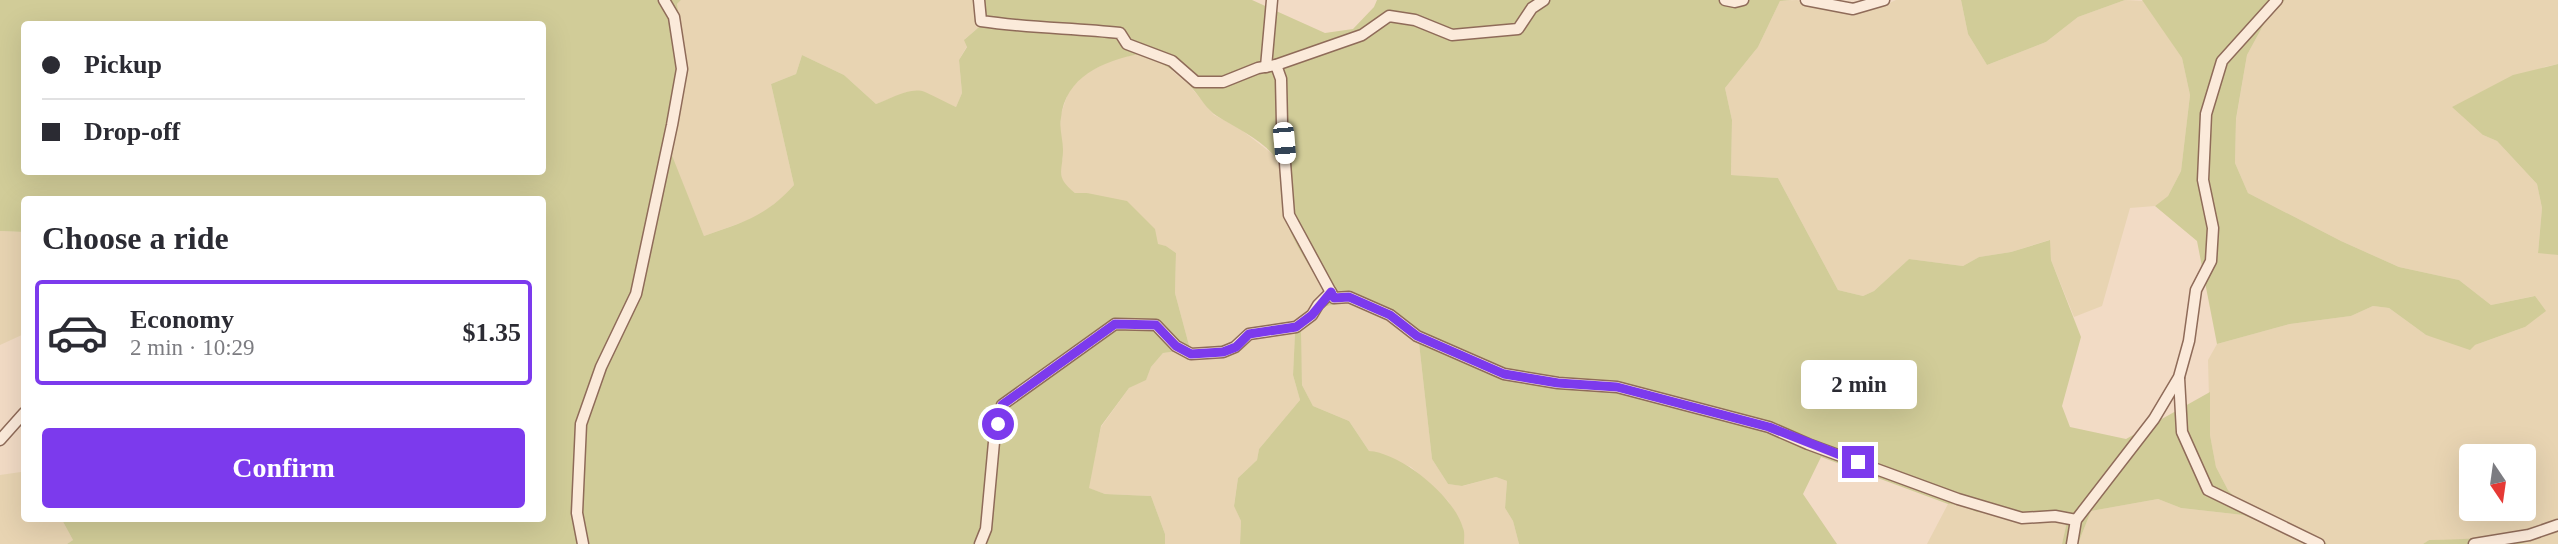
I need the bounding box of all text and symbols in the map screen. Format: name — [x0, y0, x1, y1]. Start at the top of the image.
text: Pickup — [84, 50, 162, 79]
text: Drop-off — [84, 117, 180, 146]
car — [1272, 121, 1297, 165]
text: Choose a ride — [42, 220, 229, 256]
icon: car — [46, 301, 109, 364]
text: Economy — [130, 305, 234, 334]
text: $1.35 — [463, 318, 521, 347]
text: 2 min · 10:29 — [130, 335, 255, 360]
callout: 2 min — [1800, 360, 1916, 410]
text: 2 min — [1831, 372, 1887, 397]
route start — [982, 408, 1014, 440]
button: Confirm — [42, 428, 525, 508]
north arrow — [2459, 444, 2536, 522]
map controls — [2459, 444, 2536, 521]
route end — [1842, 446, 1874, 478]

